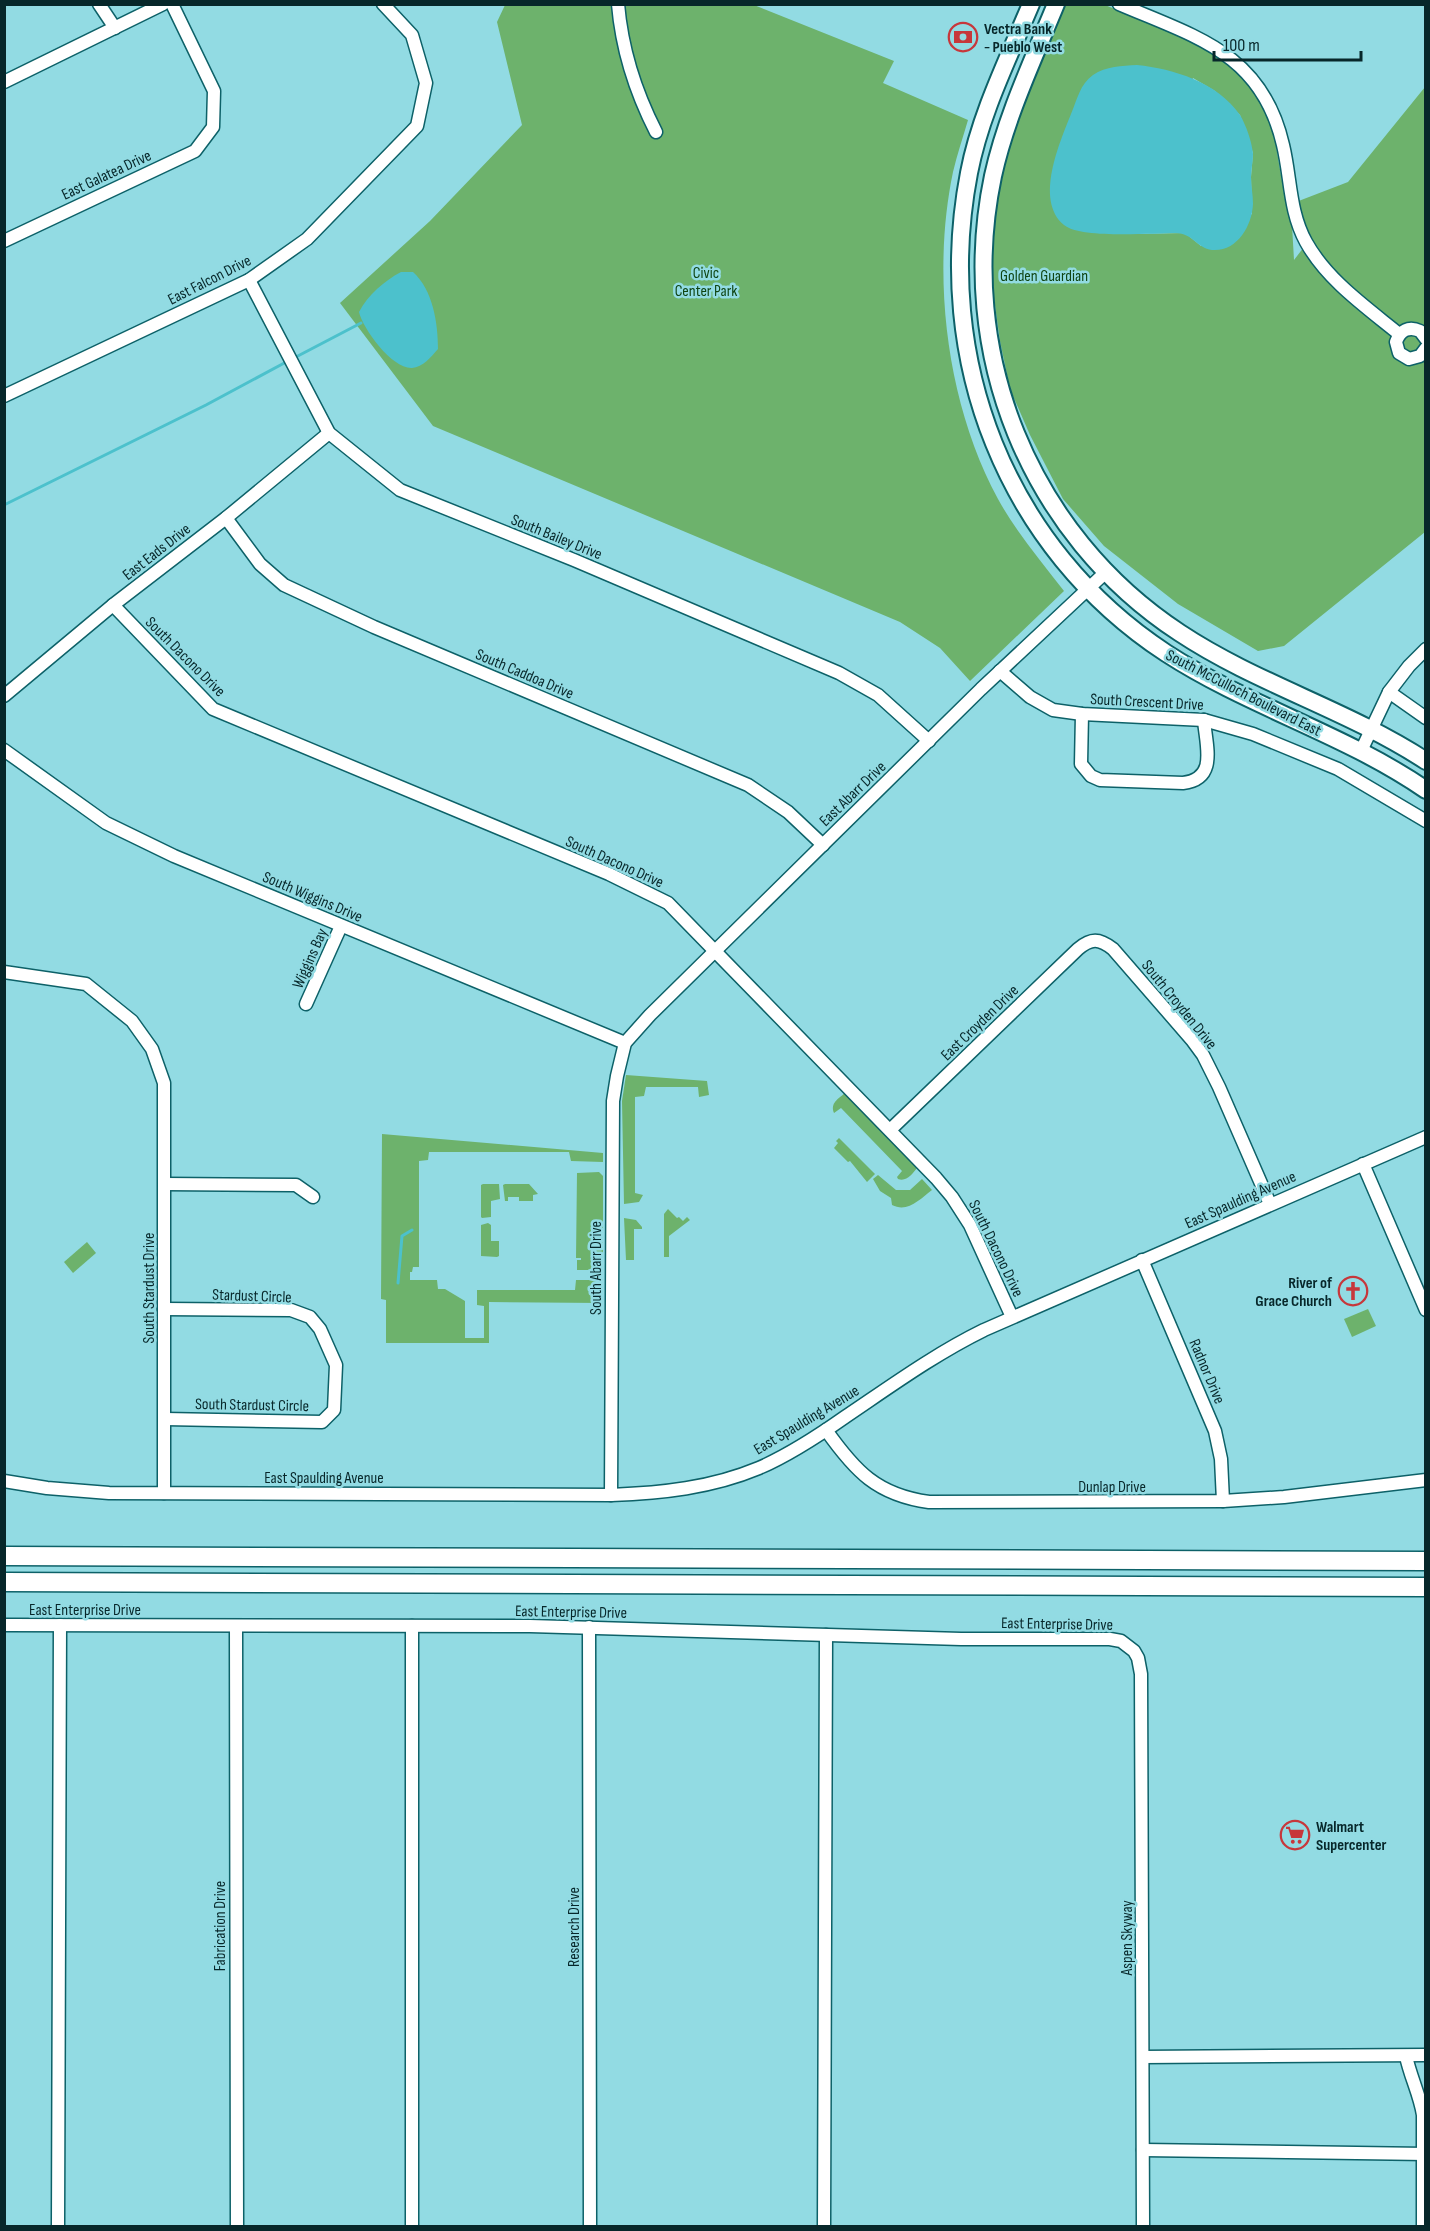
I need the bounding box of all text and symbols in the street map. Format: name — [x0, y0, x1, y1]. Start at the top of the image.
place label: Vectra Bank - Pueblo West — [984, 20, 1062, 57]
bank icon: Vectra Bank - Pueblo West — [947, 21, 979, 53]
scale bar — [1214, 24, 1361, 62]
text: 100 m — [1223, 35, 1260, 56]
street label: East Galatea Drive — [59, 146, 154, 204]
street label: East Falcon Drive — [165, 251, 254, 309]
park label: Civic Center Park — [675, 264, 737, 301]
park label: Golden Guardian — [1000, 267, 1088, 286]
street label: South Bailey Drive — [508, 510, 605, 564]
street label: East Eads Drive — [119, 520, 195, 585]
street label: South Dacono Drive — [141, 613, 229, 701]
street label: South Caddoa Drive — [473, 645, 576, 704]
street label: South McCulloch Boulevard East — [1163, 646, 1324, 741]
street label: South Crescent Drive — [1090, 690, 1204, 715]
street label: East Abarr Drive — [816, 758, 890, 831]
street label: South Dacono Drive — [562, 832, 666, 892]
street label: South Wiggins Drive — [260, 868, 365, 927]
street label: Wiggins Bay — [289, 926, 332, 992]
street label: South Croyden Drive — [1137, 956, 1221, 1053]
street label: East Croyden Drive — [937, 981, 1023, 1065]
street label: East Spaulding Avenue — [1182, 1167, 1299, 1233]
street label: South Dacono Drive — [964, 1197, 1027, 1300]
street label: South Abarr Drive — [587, 1221, 606, 1315]
street label: South Stardust Drive — [140, 1232, 159, 1344]
place label: River of Grace Church — [1255, 1274, 1333, 1311]
church icon: River of Grace Church — [1337, 1275, 1369, 1307]
street label: Stardust Circle — [212, 1286, 292, 1307]
street label: Radnor Drive — [1184, 1336, 1229, 1407]
street label: East Spaulding Avenue — [751, 1381, 863, 1459]
street label: South Stardust Circle — [195, 1395, 309, 1416]
street label: East Spaulding Avenue — [264, 1469, 384, 1488]
street label: Dunlap Drive — [1078, 1478, 1146, 1497]
street label: East Enterprise Drive — [29, 1601, 141, 1620]
street label: East Enterprise Drive — [515, 1602, 627, 1623]
street label: East Enterprise Drive — [1001, 1614, 1113, 1635]
place label: Walmart Supercenter — [1316, 1818, 1387, 1855]
supermarket icon: Walmart Supercenter — [1279, 1819, 1311, 1851]
street label: Fabrication Drive — [211, 1881, 230, 1971]
street label: Research Drive — [565, 1887, 584, 1967]
street label: Aspen Skyway — [1118, 1900, 1137, 1977]

